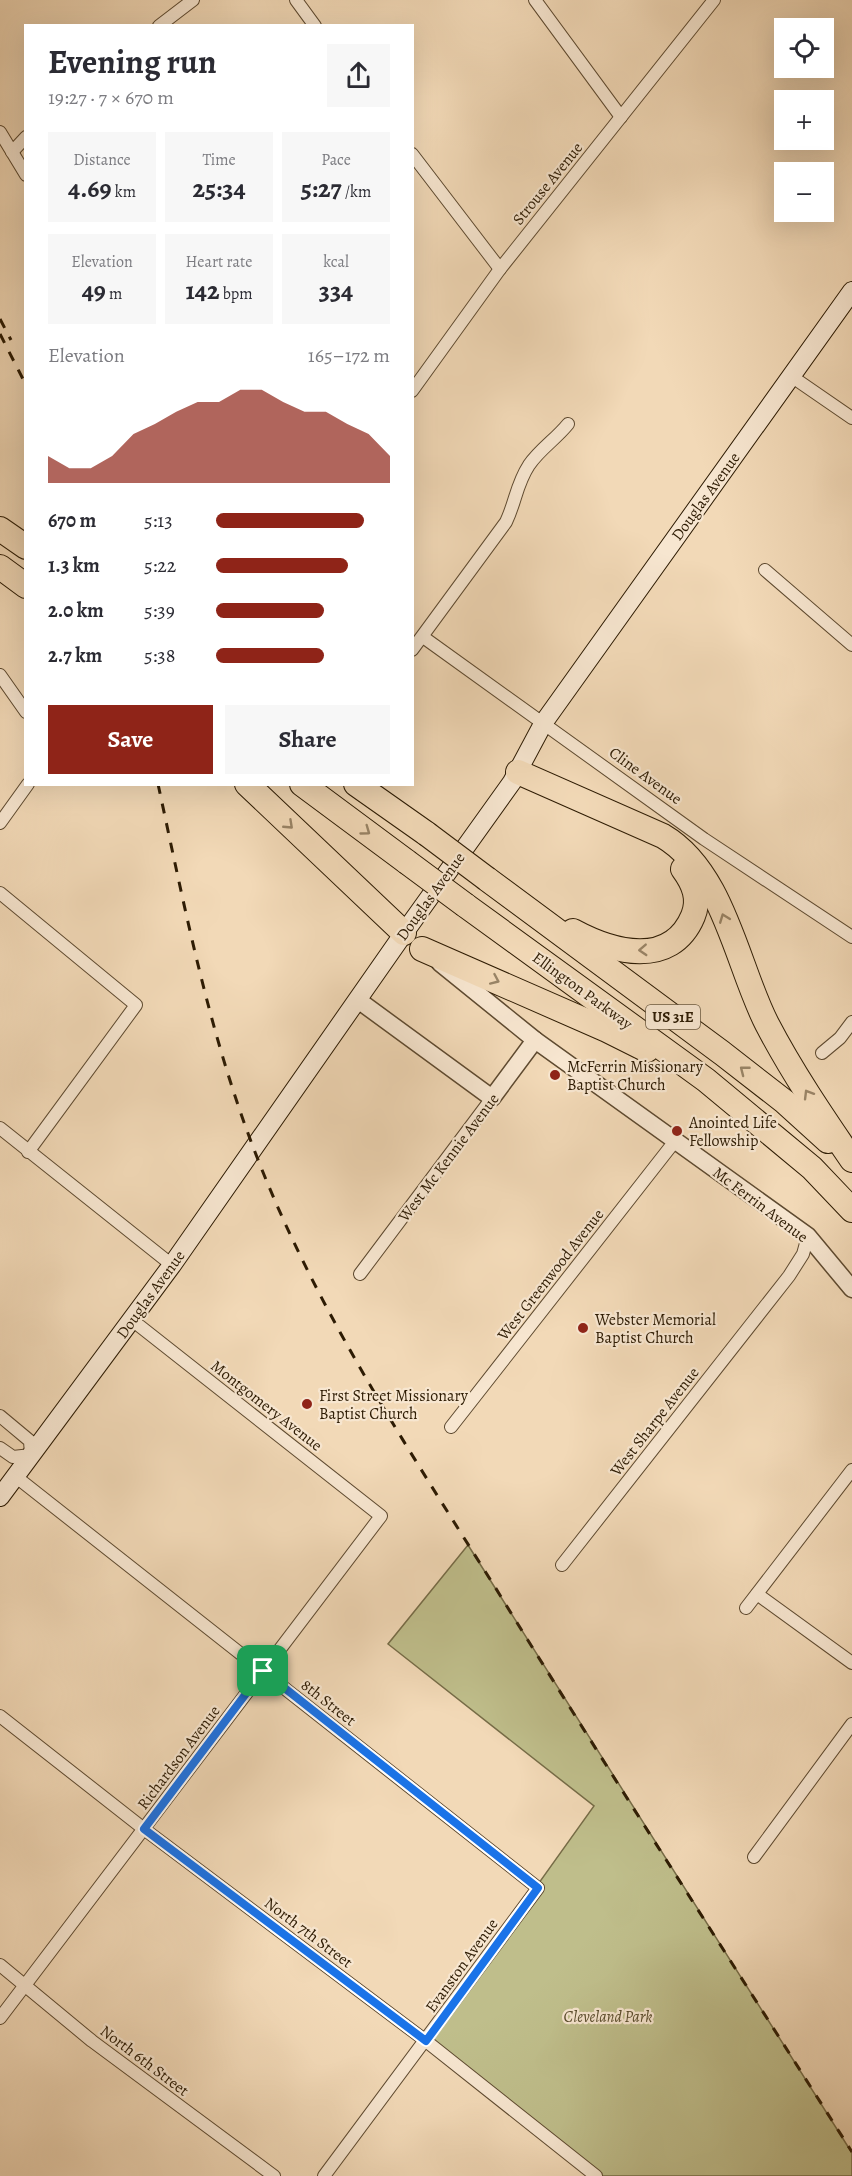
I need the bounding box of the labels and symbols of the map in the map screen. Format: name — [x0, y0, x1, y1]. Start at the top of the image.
street label: Strouse Avenue — [508, 138, 588, 230]
street label: Douglas Avenue — [666, 448, 745, 545]
street label: Cline Avenue — [604, 742, 686, 810]
one-way arrow — [283, 818, 293, 829]
one-way arrow — [360, 824, 371, 835]
street label: Douglas Avenue — [391, 848, 470, 945]
one-way arrow — [719, 914, 731, 925]
one-way arrow — [638, 944, 647, 957]
street label: Ellington Parkway — [528, 947, 638, 1035]
one-way arrow — [489, 973, 500, 985]
road number: US 31E — [646, 1005, 700, 1029]
place label: McFerrin Missionary Baptist Church — [567, 1056, 704, 1096]
one-way arrow — [740, 1066, 751, 1077]
marker: McFerrin Missionary Baptist Church — [548, 1068, 562, 1082]
street label: West Mc Kennie Avenue — [393, 1089, 504, 1227]
one-way arrow — [803, 1090, 815, 1100]
place label: Anointed Life Fellowship — [688, 1112, 777, 1152]
marker: Anointed Life Fellowship — [670, 1124, 684, 1138]
street label: Mc Ferrin Avenue — [708, 1162, 813, 1248]
street label: West Greenwood Avenue — [492, 1204, 609, 1346]
street label: Douglas Avenue — [111, 1246, 190, 1343]
place label: Webster Memorial Baptist Church — [594, 1309, 716, 1349]
marker: Webster Memorial Baptist Church — [576, 1321, 590, 1335]
street label: Montgomery Avenue — [206, 1355, 327, 1456]
street label: West Sharpe Avenue — [605, 1363, 704, 1481]
place label: First Street Missionary Baptist Church — [319, 1385, 469, 1425]
marker: First Street Missionary Baptist Church — [300, 1397, 314, 1411]
pin — [237, 1645, 288, 1696]
street label: 8th Street — [296, 1674, 360, 1731]
street label: Richardson Avenue — [132, 1701, 225, 1814]
street label: North 7th Street — [260, 1892, 357, 1973]
street label: Evanston Avenue — [420, 1914, 503, 2017]
park label: Cleveland Park — [564, 2006, 652, 2028]
street label: North 6th Street — [95, 2020, 193, 2101]

